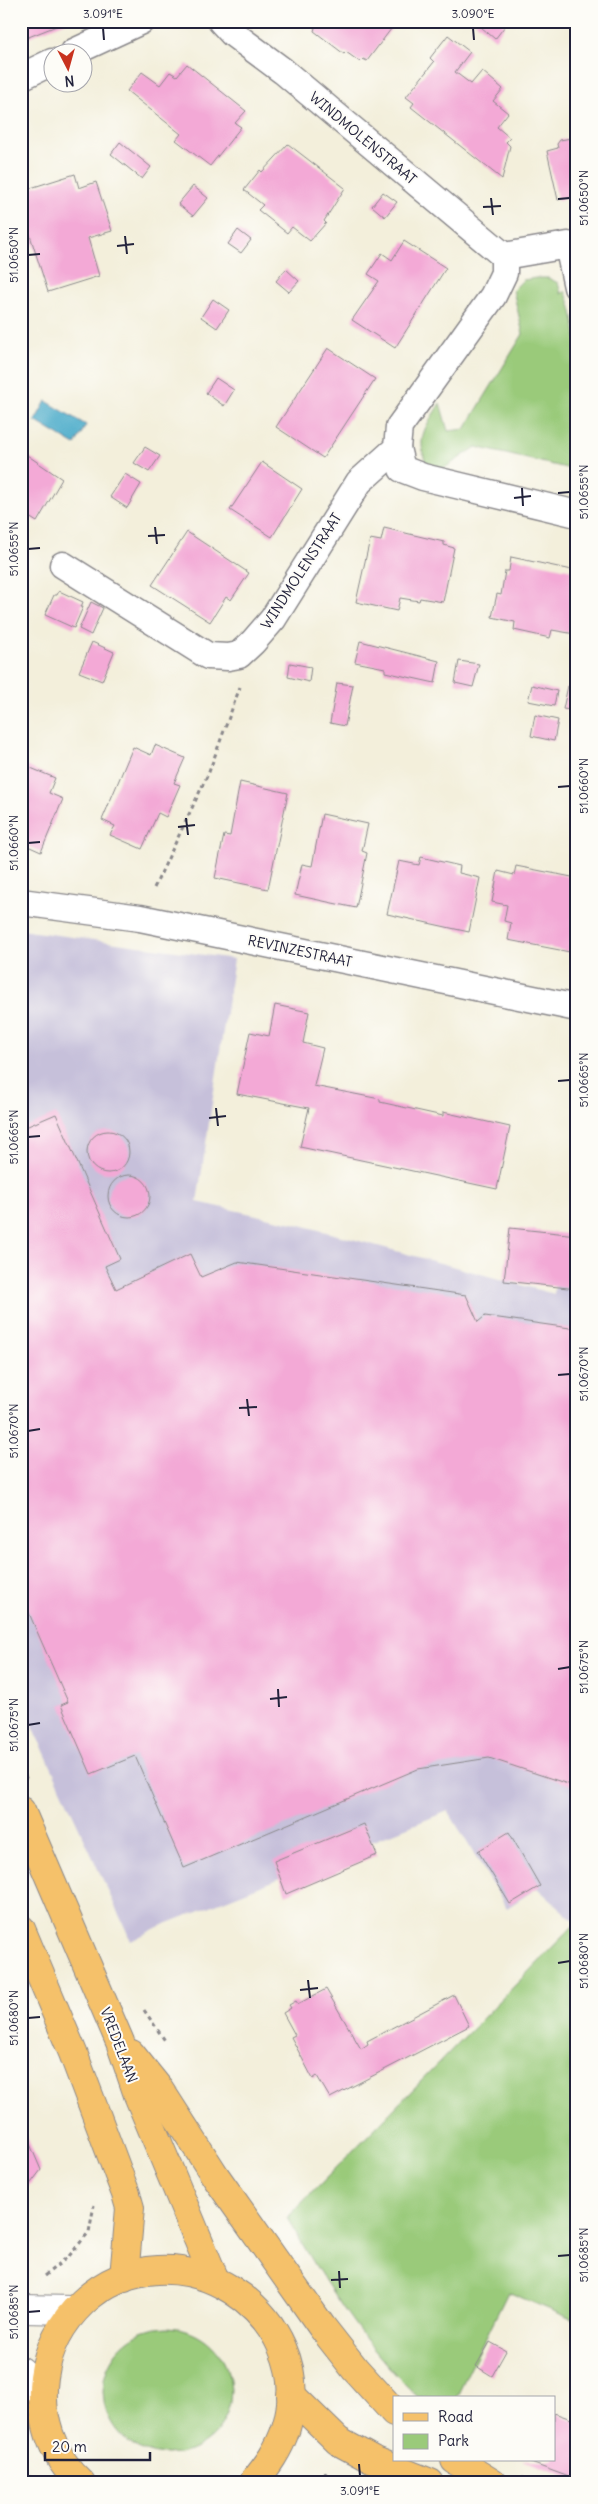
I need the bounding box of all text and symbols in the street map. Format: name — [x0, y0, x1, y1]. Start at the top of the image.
text: 3.091°E — [83, 6, 123, 21]
text: 3.090°E — [451, 6, 495, 21]
north arrow — [42, 42, 92, 92]
text: N — [64, 71, 75, 90]
street label: WINDMOLENSTRAAT — [306, 88, 420, 188]
text: 51.0650°N — [576, 170, 591, 226]
text: 51.0650°N — [6, 227, 21, 283]
text: 51.0655°N — [576, 464, 591, 520]
street label: WINDMOLENSTRAAT — [257, 510, 345, 632]
text: 51.0655°N — [6, 521, 21, 577]
text: 51.0660°N — [576, 758, 591, 814]
text: 51.0660°N — [6, 815, 21, 871]
street label: REVINZESTRAAT — [246, 931, 354, 971]
text: 51.0665°N — [576, 1052, 591, 1108]
text: 51.0665°N — [6, 1109, 21, 1165]
text: 51.0670°N — [576, 1346, 591, 1402]
text: 51.0670°N — [6, 1403, 21, 1459]
text: 51.0675°N — [576, 1640, 591, 1694]
text: 51.0675°N — [6, 1698, 21, 1752]
text: 51.0680°N — [576, 1933, 591, 1989]
text: 51.0680°N — [6, 1990, 21, 2046]
street label: VREDELAAN — [96, 2005, 142, 2085]
text: 51.0685°N — [576, 2227, 591, 2283]
text: 51.0685°N — [6, 2284, 21, 2340]
legend — [393, 2396, 556, 2462]
text: Road — [438, 2407, 473, 2426]
scale bar — [45, 2429, 150, 2461]
text: Park — [438, 2431, 469, 2450]
text: 20 m — [52, 2437, 87, 2456]
text: 3.091°E — [340, 2483, 380, 2498]

